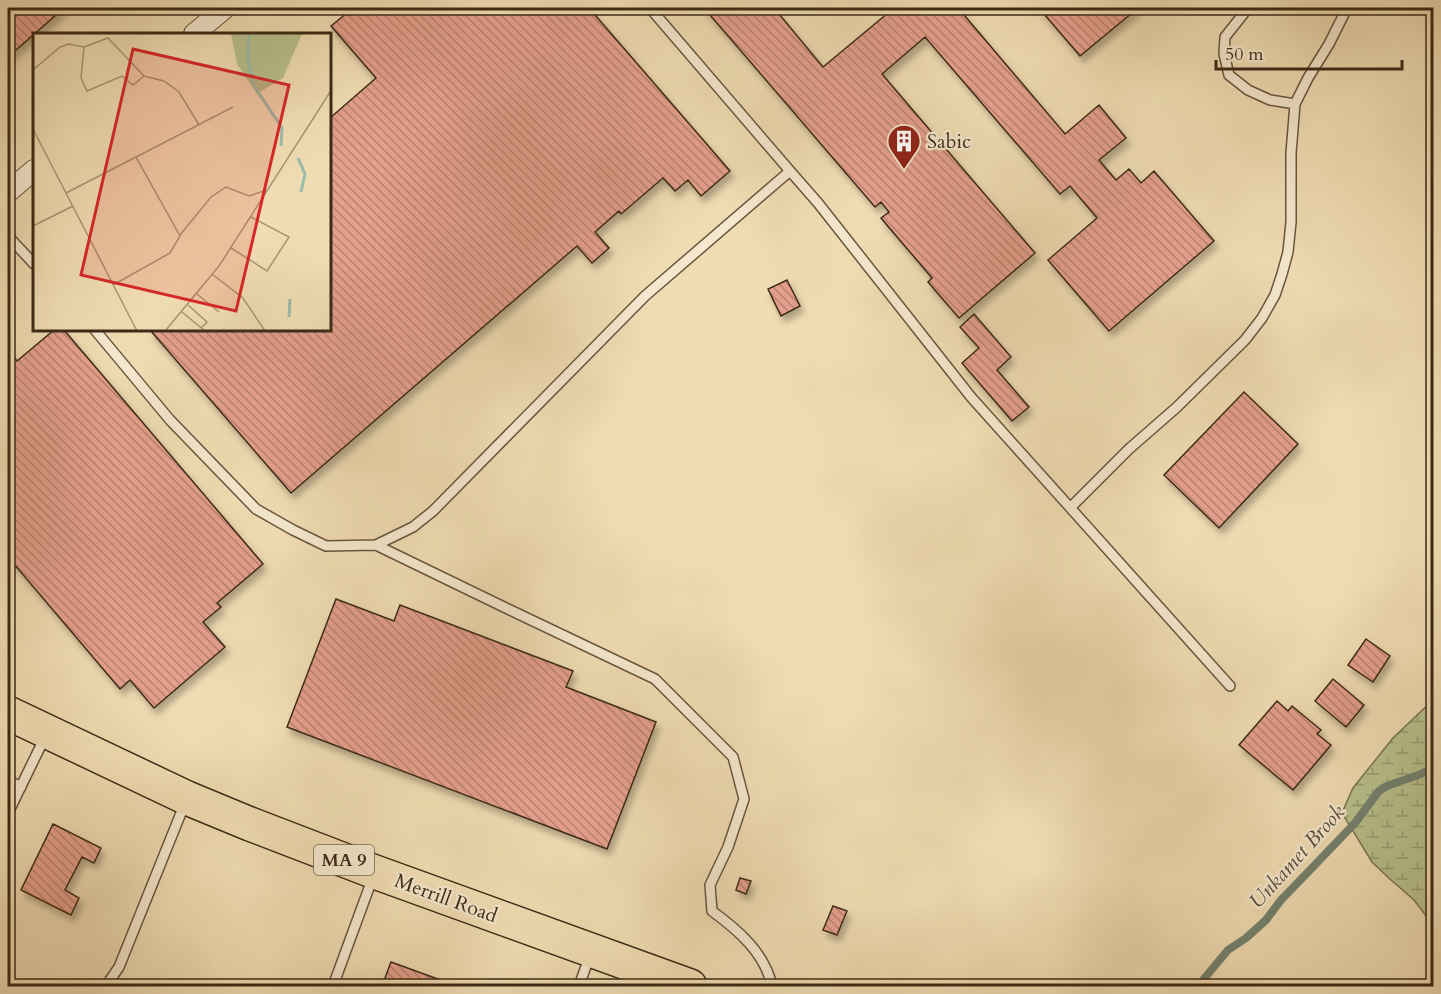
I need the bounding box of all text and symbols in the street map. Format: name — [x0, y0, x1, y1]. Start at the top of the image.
inset map — [33, 33, 332, 332]
scale bar — [1216, 33, 1402, 71]
text: 50 m — [1225, 42, 1264, 67]
building icon: Sabic — [886, 123, 922, 170]
place label: Sabic — [927, 128, 971, 155]
water label: Unkamet Brook — [1242, 798, 1352, 915]
road number: MA 9 — [314, 845, 374, 875]
street label: Merrill Road — [391, 867, 502, 929]

